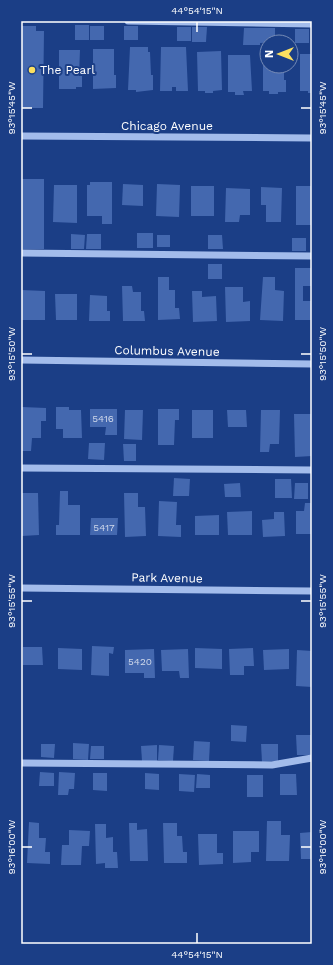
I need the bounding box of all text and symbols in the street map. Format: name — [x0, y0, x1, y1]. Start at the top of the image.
text: 44°54'15"N — [171, 5, 223, 16]
north arrow — [259, 34, 299, 74]
text: N — [263, 50, 276, 58]
place label: The Pearl — [40, 63, 95, 77]
marker: The Pearl — [27, 65, 37, 75]
text: 93°15'45"W — [6, 81, 17, 135]
text: 93°15'45"W — [317, 81, 328, 135]
street label: Chicago Avenue — [121, 119, 213, 133]
text: 93°15'50"W — [6, 327, 17, 381]
text: 93°15'50"W — [317, 327, 328, 381]
street label: Columbus Avenue — [114, 343, 220, 359]
house number: 5416 — [92, 413, 114, 424]
house number: 5417 — [93, 522, 115, 533]
street label: Park Avenue — [131, 570, 203, 586]
text: 93°15'55"W — [6, 574, 17, 628]
text: 93°15'55"W — [317, 574, 328, 628]
house number: 5420 — [128, 656, 152, 667]
text: 93°16'00"W — [6, 819, 17, 874]
text: 93°16'00"W — [317, 819, 328, 874]
text: 44°54'15"N — [171, 949, 223, 960]

